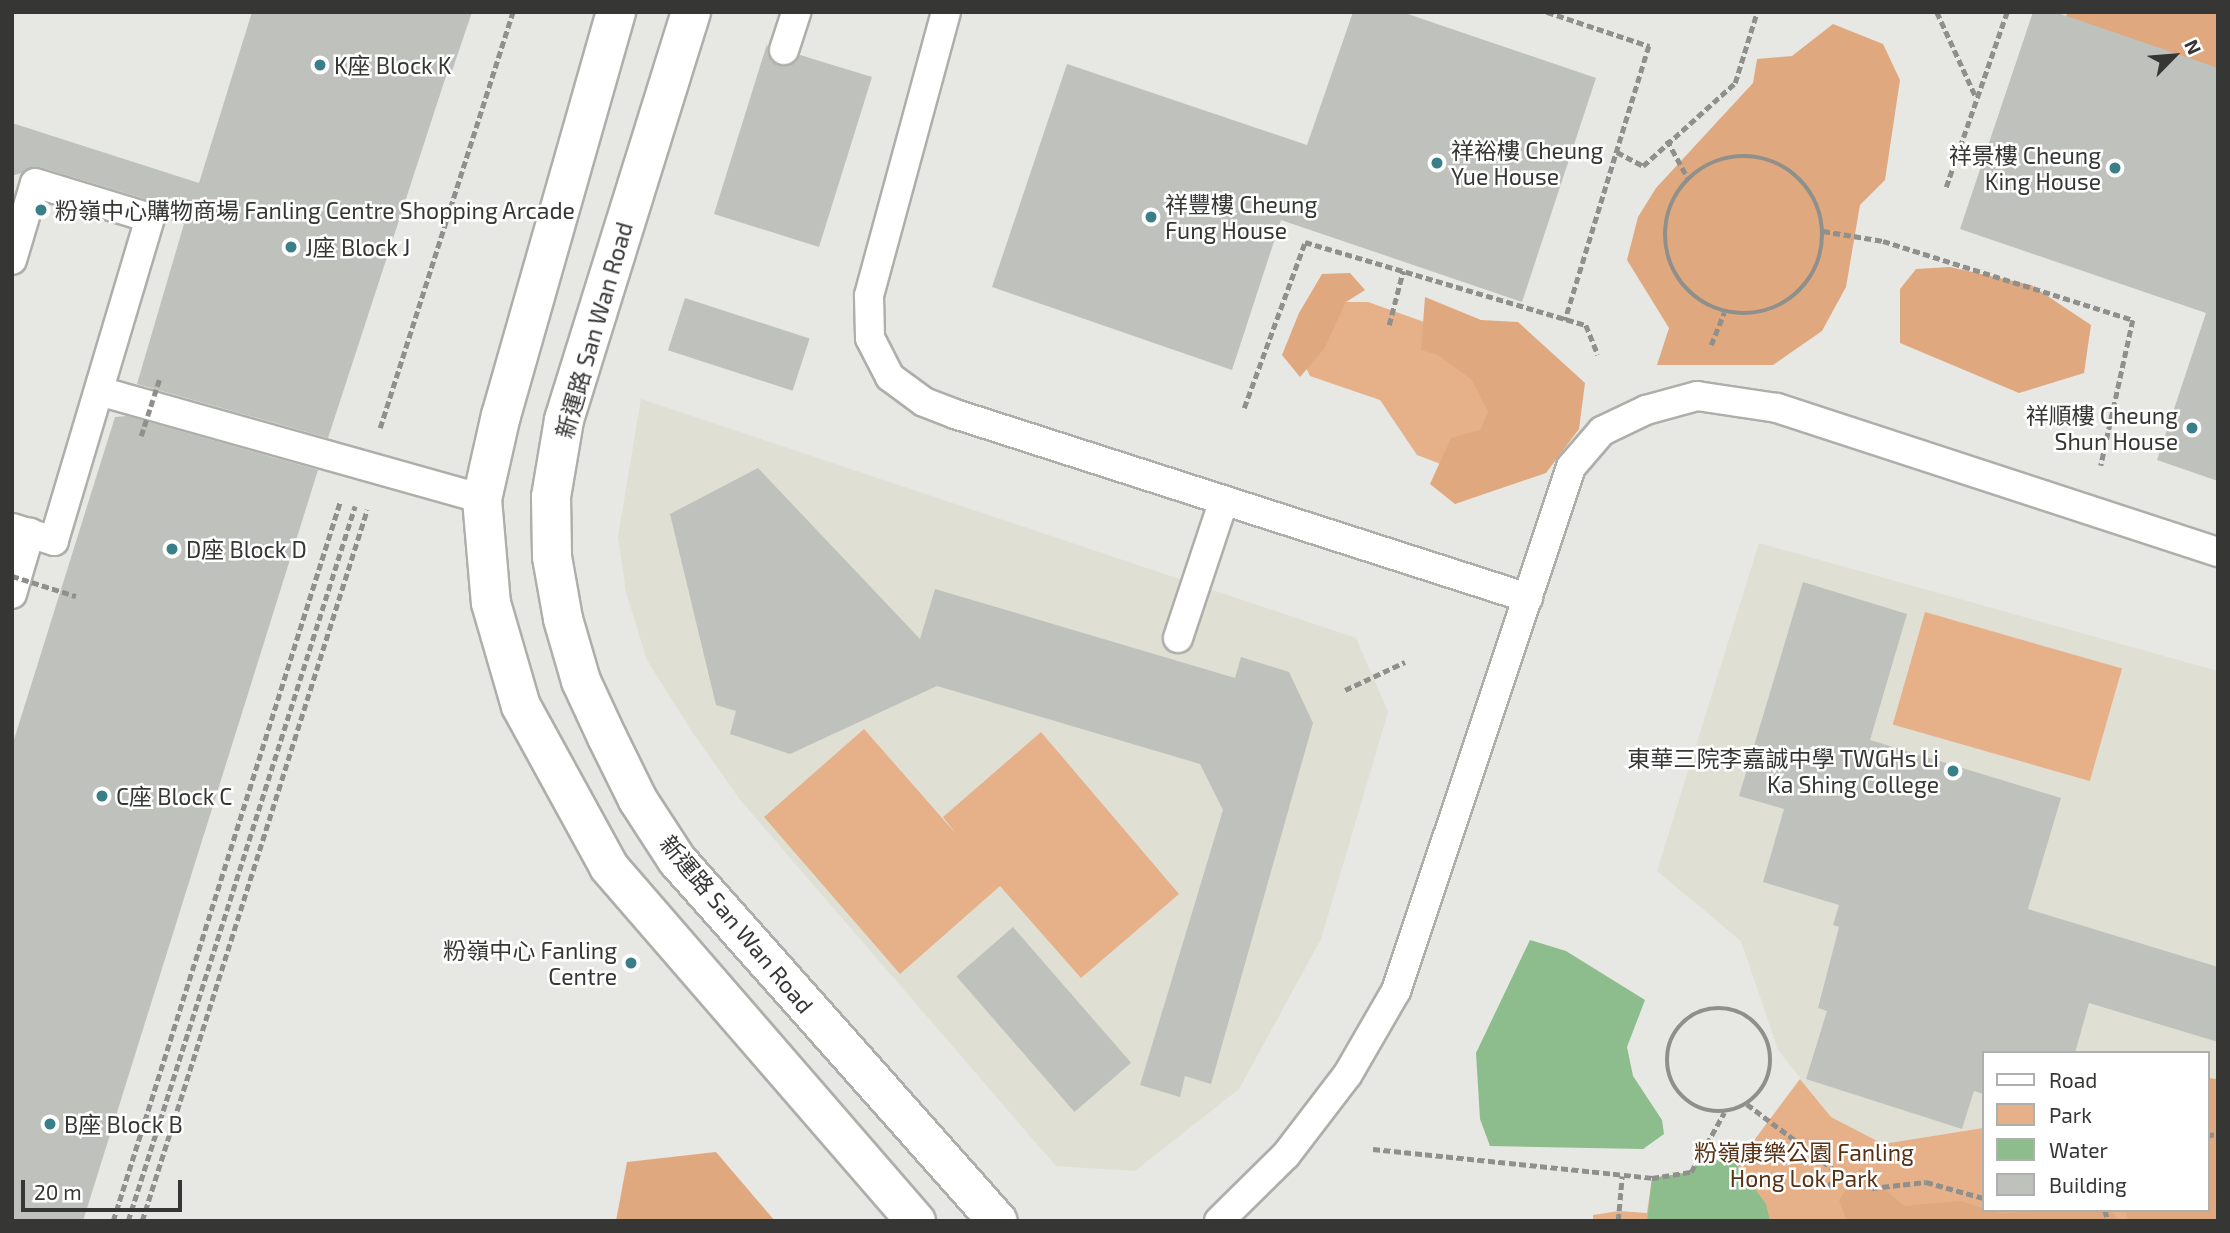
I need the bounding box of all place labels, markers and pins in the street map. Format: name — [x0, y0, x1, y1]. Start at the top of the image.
place label: K座 Block K — [334, 51, 452, 79]
marker: K座 Block K — [312, 57, 328, 73]
place label: 祥裕樓 Cheung Yue House — [1451, 136, 1603, 190]
place label: 祥景樓 Cheung King House — [1949, 141, 2101, 195]
marker: 祥裕樓 Cheung Yue House — [1429, 155, 1445, 171]
marker: 祥景樓 Cheung King House — [2107, 160, 2123, 176]
place label: 祥豐樓 Cheung Fung House — [1165, 190, 1317, 244]
place label: 粉嶺中心購物商場 Fanling Centre Shopping Arcade — [55, 196, 576, 224]
marker: 粉嶺中心購物商場 Fanling Centre Shopping Arcade — [33, 202, 49, 218]
marker: 祥豐樓 Cheung Fung House — [1143, 209, 1159, 225]
place label: J座 Block J — [305, 233, 411, 261]
marker: J座 Block J — [283, 239, 299, 255]
place label: 祥順樓 Cheung Shun House — [2026, 401, 2178, 455]
marker: 祥順樓 Cheung Shun House — [2184, 420, 2200, 436]
place label: D座 Block D — [186, 535, 307, 563]
marker: D座 Block D — [164, 541, 180, 557]
place label: 東華三院李嘉誠中學 TWGHs Li Ka Shing College — [1628, 744, 1939, 798]
marker: 東華三院李嘉誠中學 TWGHs Li Ka Shing College — [1945, 763, 1961, 779]
place label: C座 Block C — [116, 782, 233, 810]
marker: C座 Block C — [94, 788, 110, 804]
place label: 粉嶺中心 Fanling Centre — [443, 936, 617, 990]
marker: 粉嶺中心 Fanling Centre — [623, 955, 639, 971]
place label: B座 Block B — [64, 1110, 183, 1138]
marker: B座 Block B — [42, 1116, 58, 1132]

